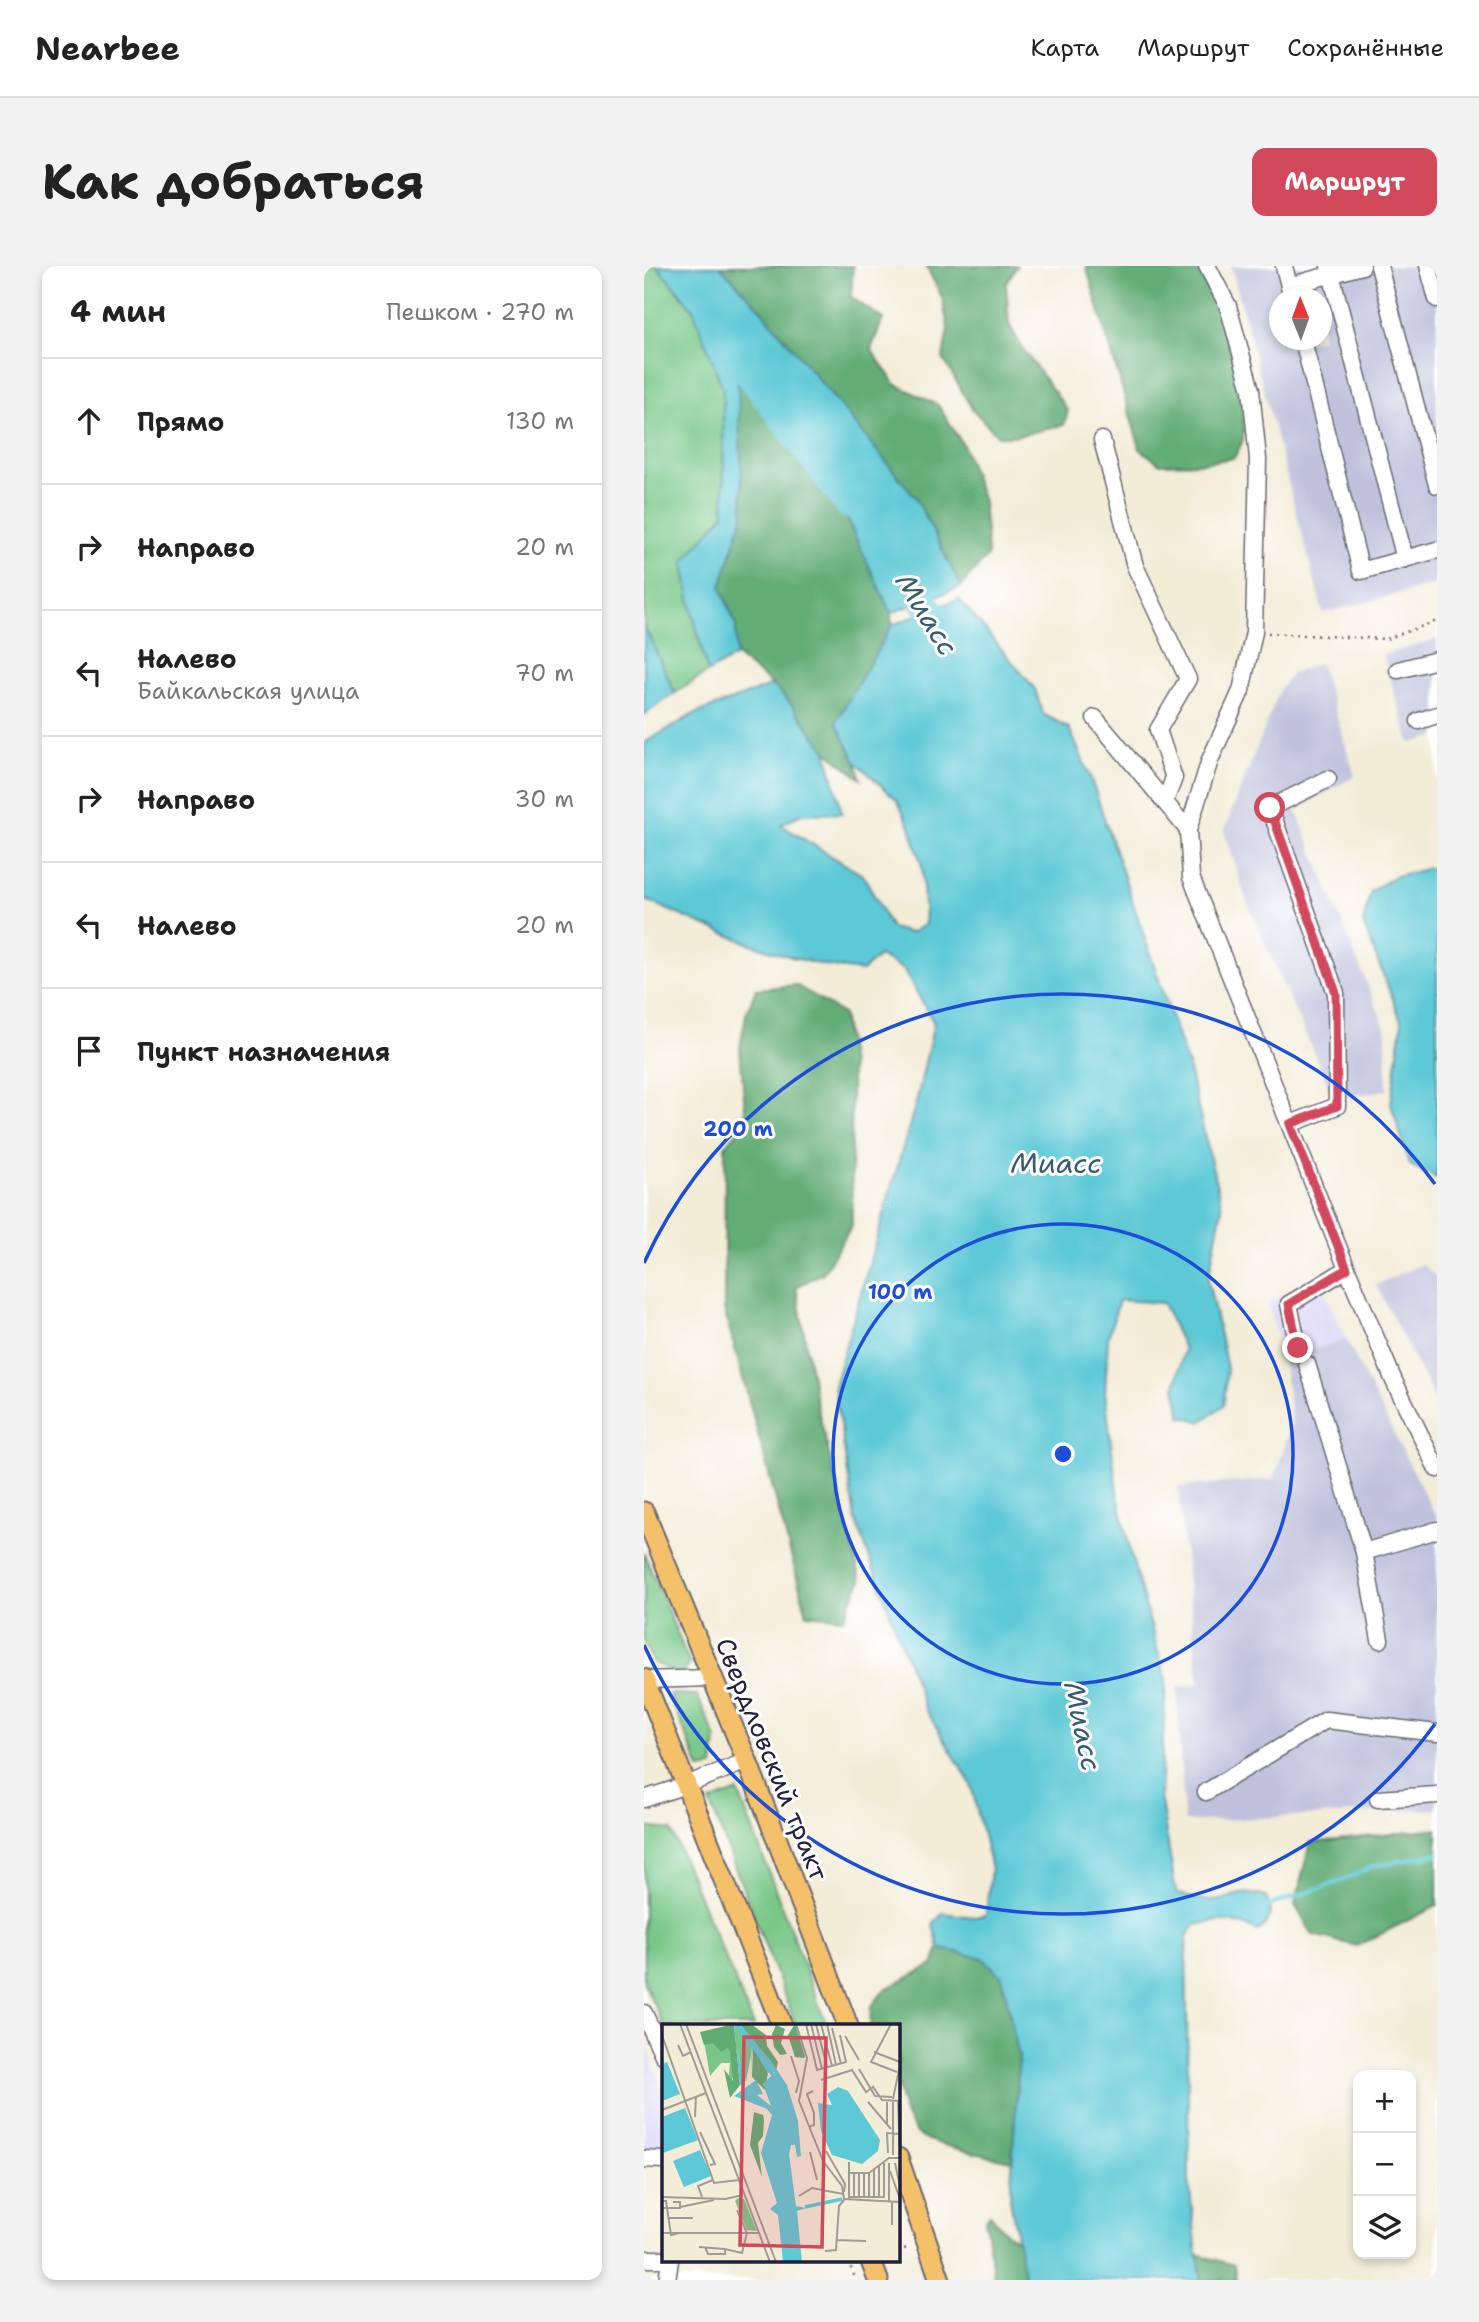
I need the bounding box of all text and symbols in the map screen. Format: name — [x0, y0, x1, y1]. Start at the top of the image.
text: Nearbee — [35, 26, 180, 71]
text: Карта — [1031, 32, 1099, 64]
text: Маршрут — [1137, 32, 1249, 64]
text: Сохранённые — [1287, 32, 1444, 64]
button: Маршрут — [1252, 148, 1437, 216]
text: Как добраться — [42, 149, 424, 215]
north arrow — [1269, 287, 1332, 350]
text: 4 мин — [70, 291, 166, 332]
text: Пешком · 270 m — [386, 297, 574, 327]
icon: ahead — [70, 402, 108, 440]
text: Прямо — [137, 404, 225, 439]
text: 130 m — [506, 406, 574, 436]
icon: right — [70, 528, 108, 566]
text: Направо — [137, 530, 255, 565]
text: 20 m — [515, 532, 574, 562]
water label: Миасс — [887, 565, 967, 663]
text: Налево — [137, 641, 237, 676]
icon: left — [70, 654, 108, 692]
text: 70 m — [515, 658, 574, 688]
text: Байкальская улица — [137, 676, 359, 706]
icon: right — [70, 780, 108, 818]
text: Направо — [137, 782, 255, 817]
text: 30 m — [515, 784, 574, 814]
route start — [1254, 792, 1285, 823]
icon: left — [70, 906, 108, 944]
text: Налево — [137, 908, 237, 943]
text: 20 m — [515, 910, 574, 940]
icon: arrive — [70, 1032, 108, 1070]
text: Пункт назначения — [137, 1034, 390, 1069]
text: 200 m — [703, 1115, 773, 1143]
water label: Миасс — [1011, 1144, 1101, 1182]
text: 100 m — [868, 1278, 932, 1306]
route end — [1282, 1332, 1313, 1363]
centre of rings — [1051, 1442, 1075, 1466]
street label: Свердловский тракт — [708, 1632, 837, 1886]
water label: Миасс — [1055, 1678, 1111, 1774]
inset map — [662, 2024, 900, 2262]
map controls — [1353, 2070, 1416, 2259]
button: + — [1353, 2070, 1416, 2133]
button: − — [1353, 2133, 1416, 2196]
button: layers — [1353, 2196, 1416, 2259]

